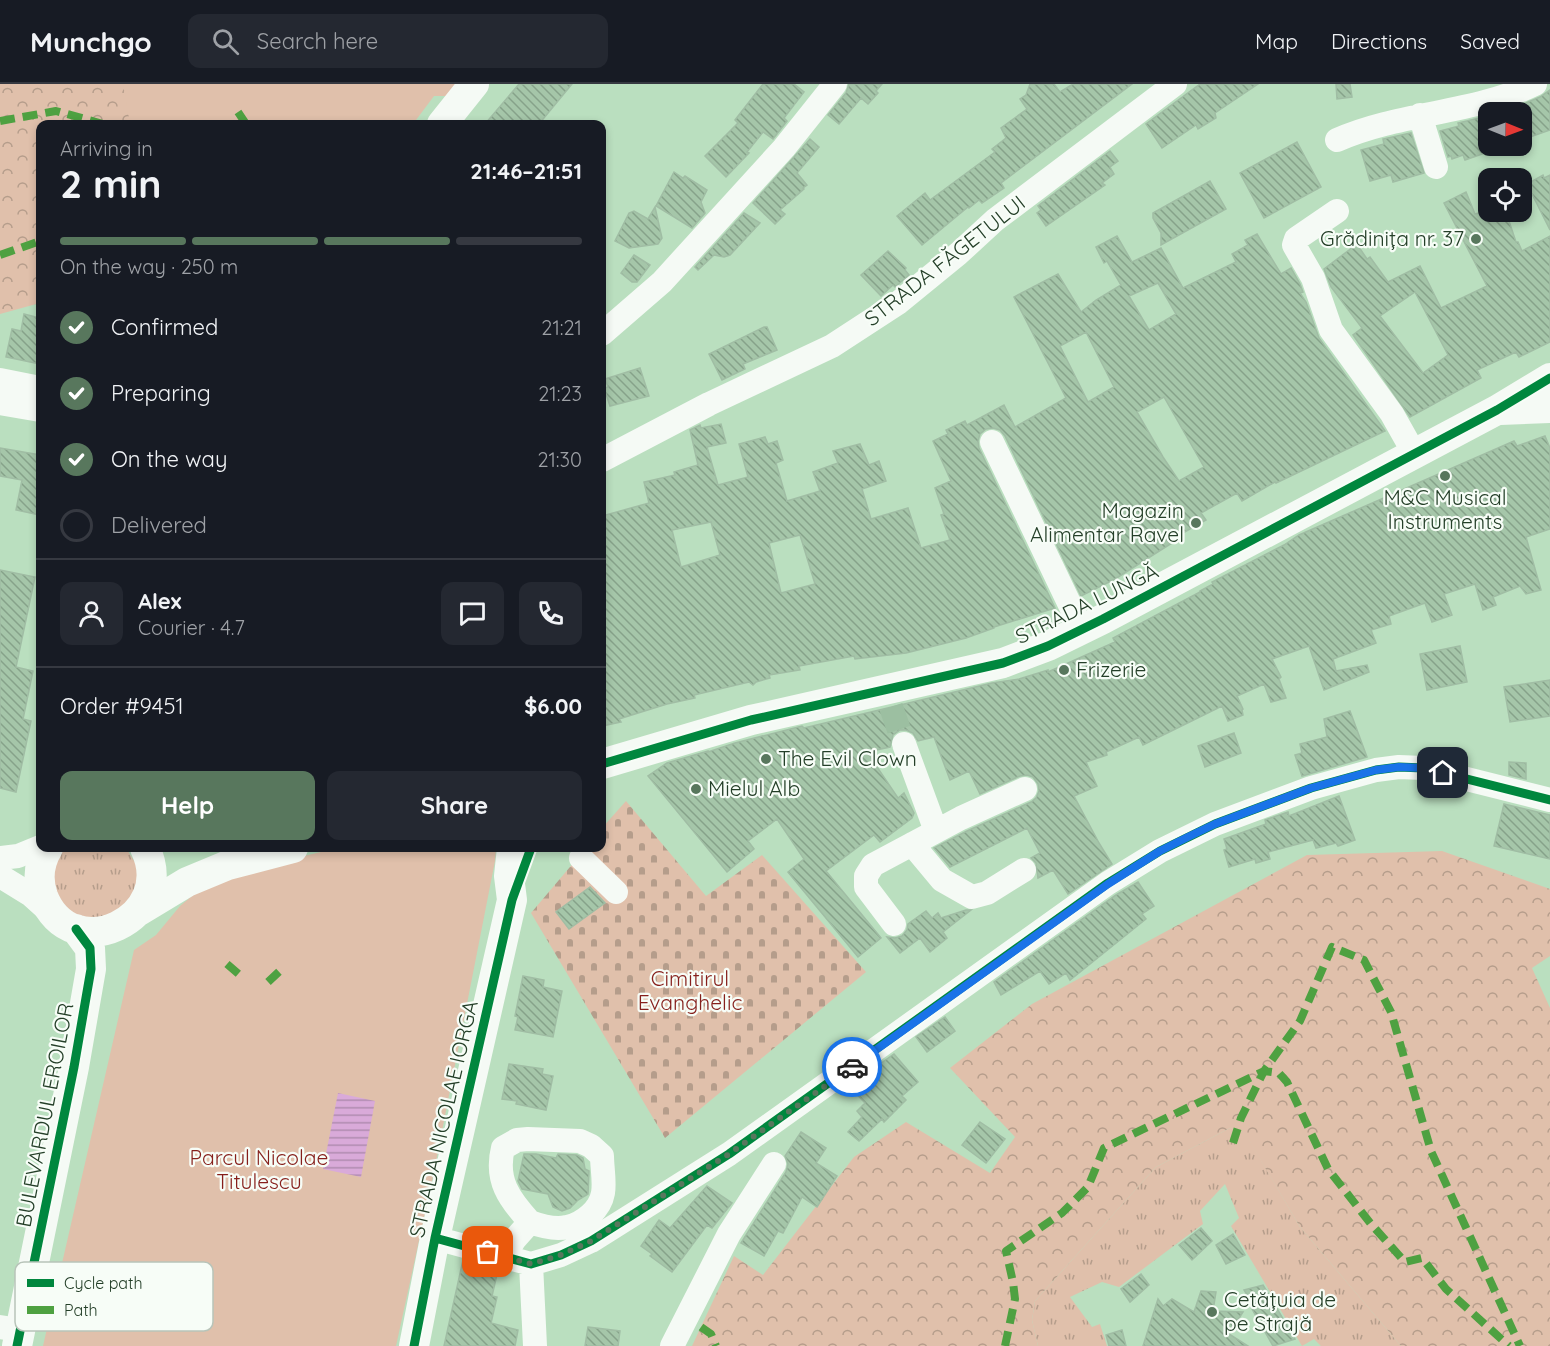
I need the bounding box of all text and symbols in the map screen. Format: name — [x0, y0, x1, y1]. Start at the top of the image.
search box — [188, 14, 608, 68]
text: Munchgo — [30, 24, 152, 59]
icon: search — [209, 25, 242, 58]
text: Search here — [257, 27, 378, 55]
text: Map — [1255, 28, 1298, 54]
text: Directions — [1331, 28, 1427, 54]
text: Saved — [1460, 28, 1520, 54]
north arrow — [1478, 102, 1532, 156]
map controls — [1478, 102, 1532, 222]
text: Arriving in — [60, 136, 153, 161]
text: 21:46–21:51 — [470, 157, 582, 185]
text: 2 min — [60, 159, 162, 208]
button: locate — [1478, 168, 1532, 222]
street label: STRADA FĂGETULUI — [859, 189, 1030, 331]
place label: Grădinița nr. 37 — [1320, 225, 1464, 251]
marker: Grădinița nr. 37 — [1469, 232, 1483, 246]
text: On the way · 250 m — [60, 254, 238, 279]
icon: check — [60, 311, 93, 344]
text: Confirmed — [111, 313, 218, 341]
text: 21:21 — [541, 315, 582, 340]
icon: check — [60, 377, 93, 410]
text: Preparing — [111, 379, 211, 407]
text: 21:23 — [538, 381, 582, 406]
icon: check — [60, 443, 93, 476]
text: On the way — [111, 445, 227, 473]
text: 21:30 — [537, 447, 582, 472]
marker: M&C Musical Instruments — [1438, 469, 1452, 483]
place label: M&C Musical Instruments — [1383, 484, 1507, 534]
place label: Magazin Alimentar Ravel — [1030, 497, 1184, 547]
text: Delivered — [111, 511, 207, 539]
marker: Magazin Alimentar Ravel — [1189, 516, 1203, 530]
street label: STRADA LUNGĂ — [1011, 557, 1162, 649]
button: person — [60, 582, 123, 645]
button: chat — [441, 582, 504, 645]
button: phone — [519, 582, 582, 645]
text: Alex — [138, 587, 181, 615]
text: Courier · 4.7 — [138, 615, 245, 640]
place label: Frizerie — [1076, 656, 1146, 682]
marker: Frizerie — [1057, 663, 1071, 677]
text: Order #9451 — [60, 692, 184, 720]
text: $6.00 — [524, 692, 582, 720]
place label: The Evil Clown — [778, 745, 917, 771]
pin — [1417, 747, 1468, 798]
marker: The Evil Clown — [759, 752, 773, 766]
icon: home — [1426, 756, 1459, 789]
button: Help — [60, 771, 315, 840]
button: Share — [327, 771, 582, 840]
place label: Mielul Alb — [708, 775, 800, 801]
marker: Mielul Alb — [689, 782, 703, 796]
park label: Cimitirul Evanghelic — [638, 965, 742, 1015]
street label: STRADA NICOLAE IORGA — [403, 998, 483, 1240]
street label: BULEVARDUL EROILOR — [10, 1000, 79, 1229]
courier — [822, 1037, 882, 1097]
icon: car — [836, 1051, 869, 1084]
park label: Parcul Nicolae Titulescu — [190, 1144, 328, 1194]
pin — [462, 1226, 513, 1277]
icon: bag — [471, 1235, 504, 1268]
legend — [15, 1262, 213, 1331]
text: Cycle path — [64, 1273, 143, 1293]
place label: Cetățuia de pe Strajă — [1224, 1286, 1336, 1336]
text: Path — [64, 1300, 98, 1320]
marker: Cetățuia de pe Strajă — [1205, 1305, 1219, 1319]

